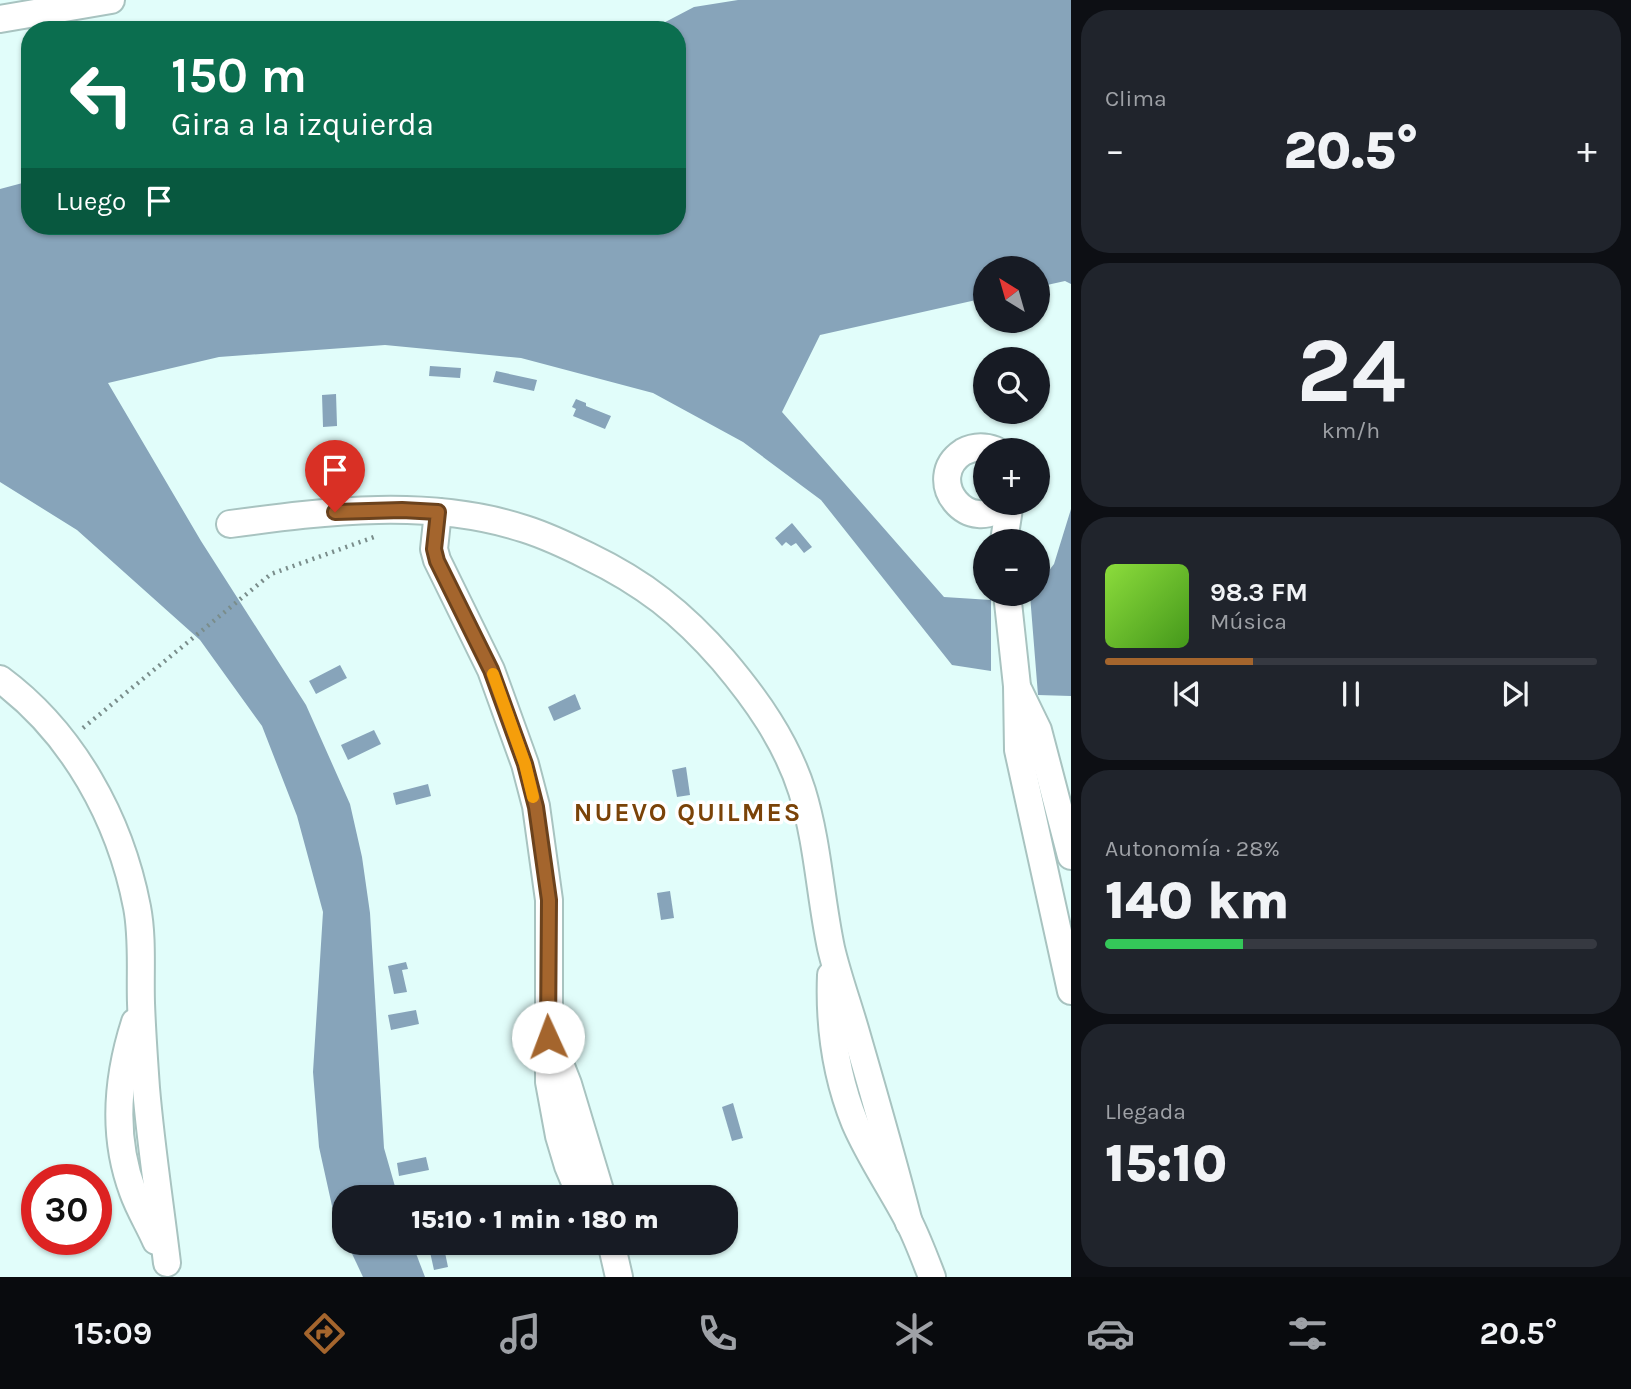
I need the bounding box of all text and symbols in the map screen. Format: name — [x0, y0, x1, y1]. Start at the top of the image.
text: 150 m — [171, 47, 307, 104]
icon: left — [56, 49, 147, 140]
text: Clima — [1105, 85, 1167, 112]
text: Gira a la izquierda — [171, 106, 434, 143]
text: 20.5° — [1283, 120, 1419, 181]
text: − — [1105, 128, 1125, 173]
text: + — [1577, 128, 1597, 173]
icon: arrive — [140, 182, 178, 220]
text: Luego — [56, 186, 126, 217]
north arrow — [973, 256, 1050, 332]
map controls — [973, 256, 1050, 606]
text: 24 — [1296, 318, 1406, 424]
button: search — [973, 347, 1050, 424]
text: km/h — [1322, 417, 1380, 444]
button: + — [973, 438, 1050, 515]
pin — [305, 440, 365, 512]
icon: arrive — [316, 451, 354, 489]
button: − — [973, 529, 1050, 606]
text: 98.3 FM — [1210, 577, 1308, 608]
text: Música — [1210, 608, 1287, 635]
icon: previous — [1168, 675, 1206, 713]
icon: pause — [1332, 675, 1370, 713]
icon: next — [1496, 675, 1534, 713]
district label: NUEVO QUILMES — [574, 797, 802, 828]
text: Autonomía · 28% — [1105, 835, 1280, 862]
text: 140 km — [1105, 870, 1289, 931]
position arrow — [511, 1000, 585, 1074]
text: Llegada — [1105, 1098, 1186, 1125]
text: 15:10 — [1105, 1133, 1227, 1194]
speed limit sign: 30 — [21, 1164, 112, 1255]
text: 15:10 · 1 min · 180 m — [411, 1204, 659, 1235]
icon: directions — [300, 1309, 349, 1358]
icon: music — [496, 1309, 545, 1358]
icon: phone — [693, 1309, 742, 1358]
icon: climate — [890, 1309, 939, 1358]
icon: car — [1086, 1309, 1135, 1358]
icon: filters — [1283, 1309, 1332, 1358]
text: 15:09 — [74, 1315, 152, 1352]
text: 20.5° — [1480, 1315, 1557, 1352]

